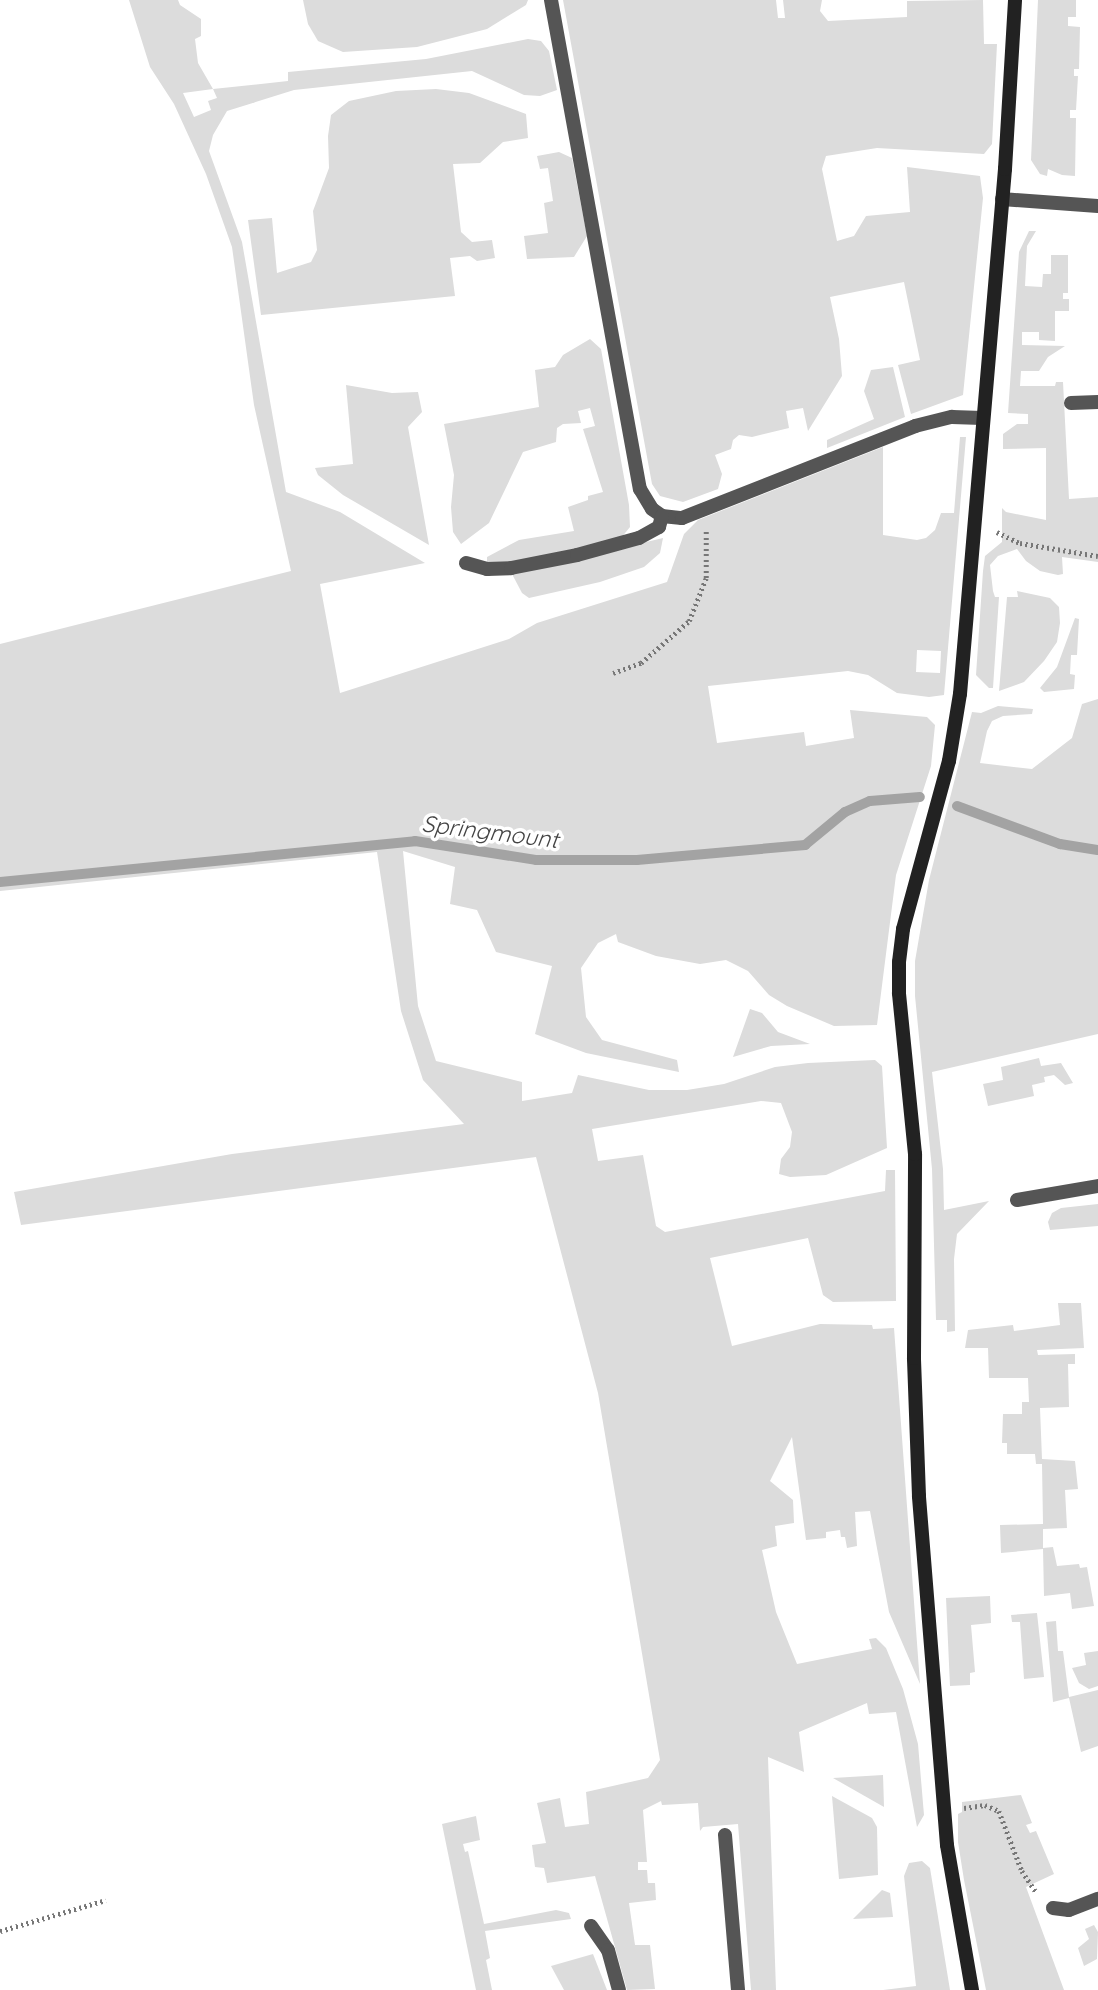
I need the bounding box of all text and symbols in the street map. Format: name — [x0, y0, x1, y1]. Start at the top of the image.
water label: Springmount — [420, 810, 560, 854]

